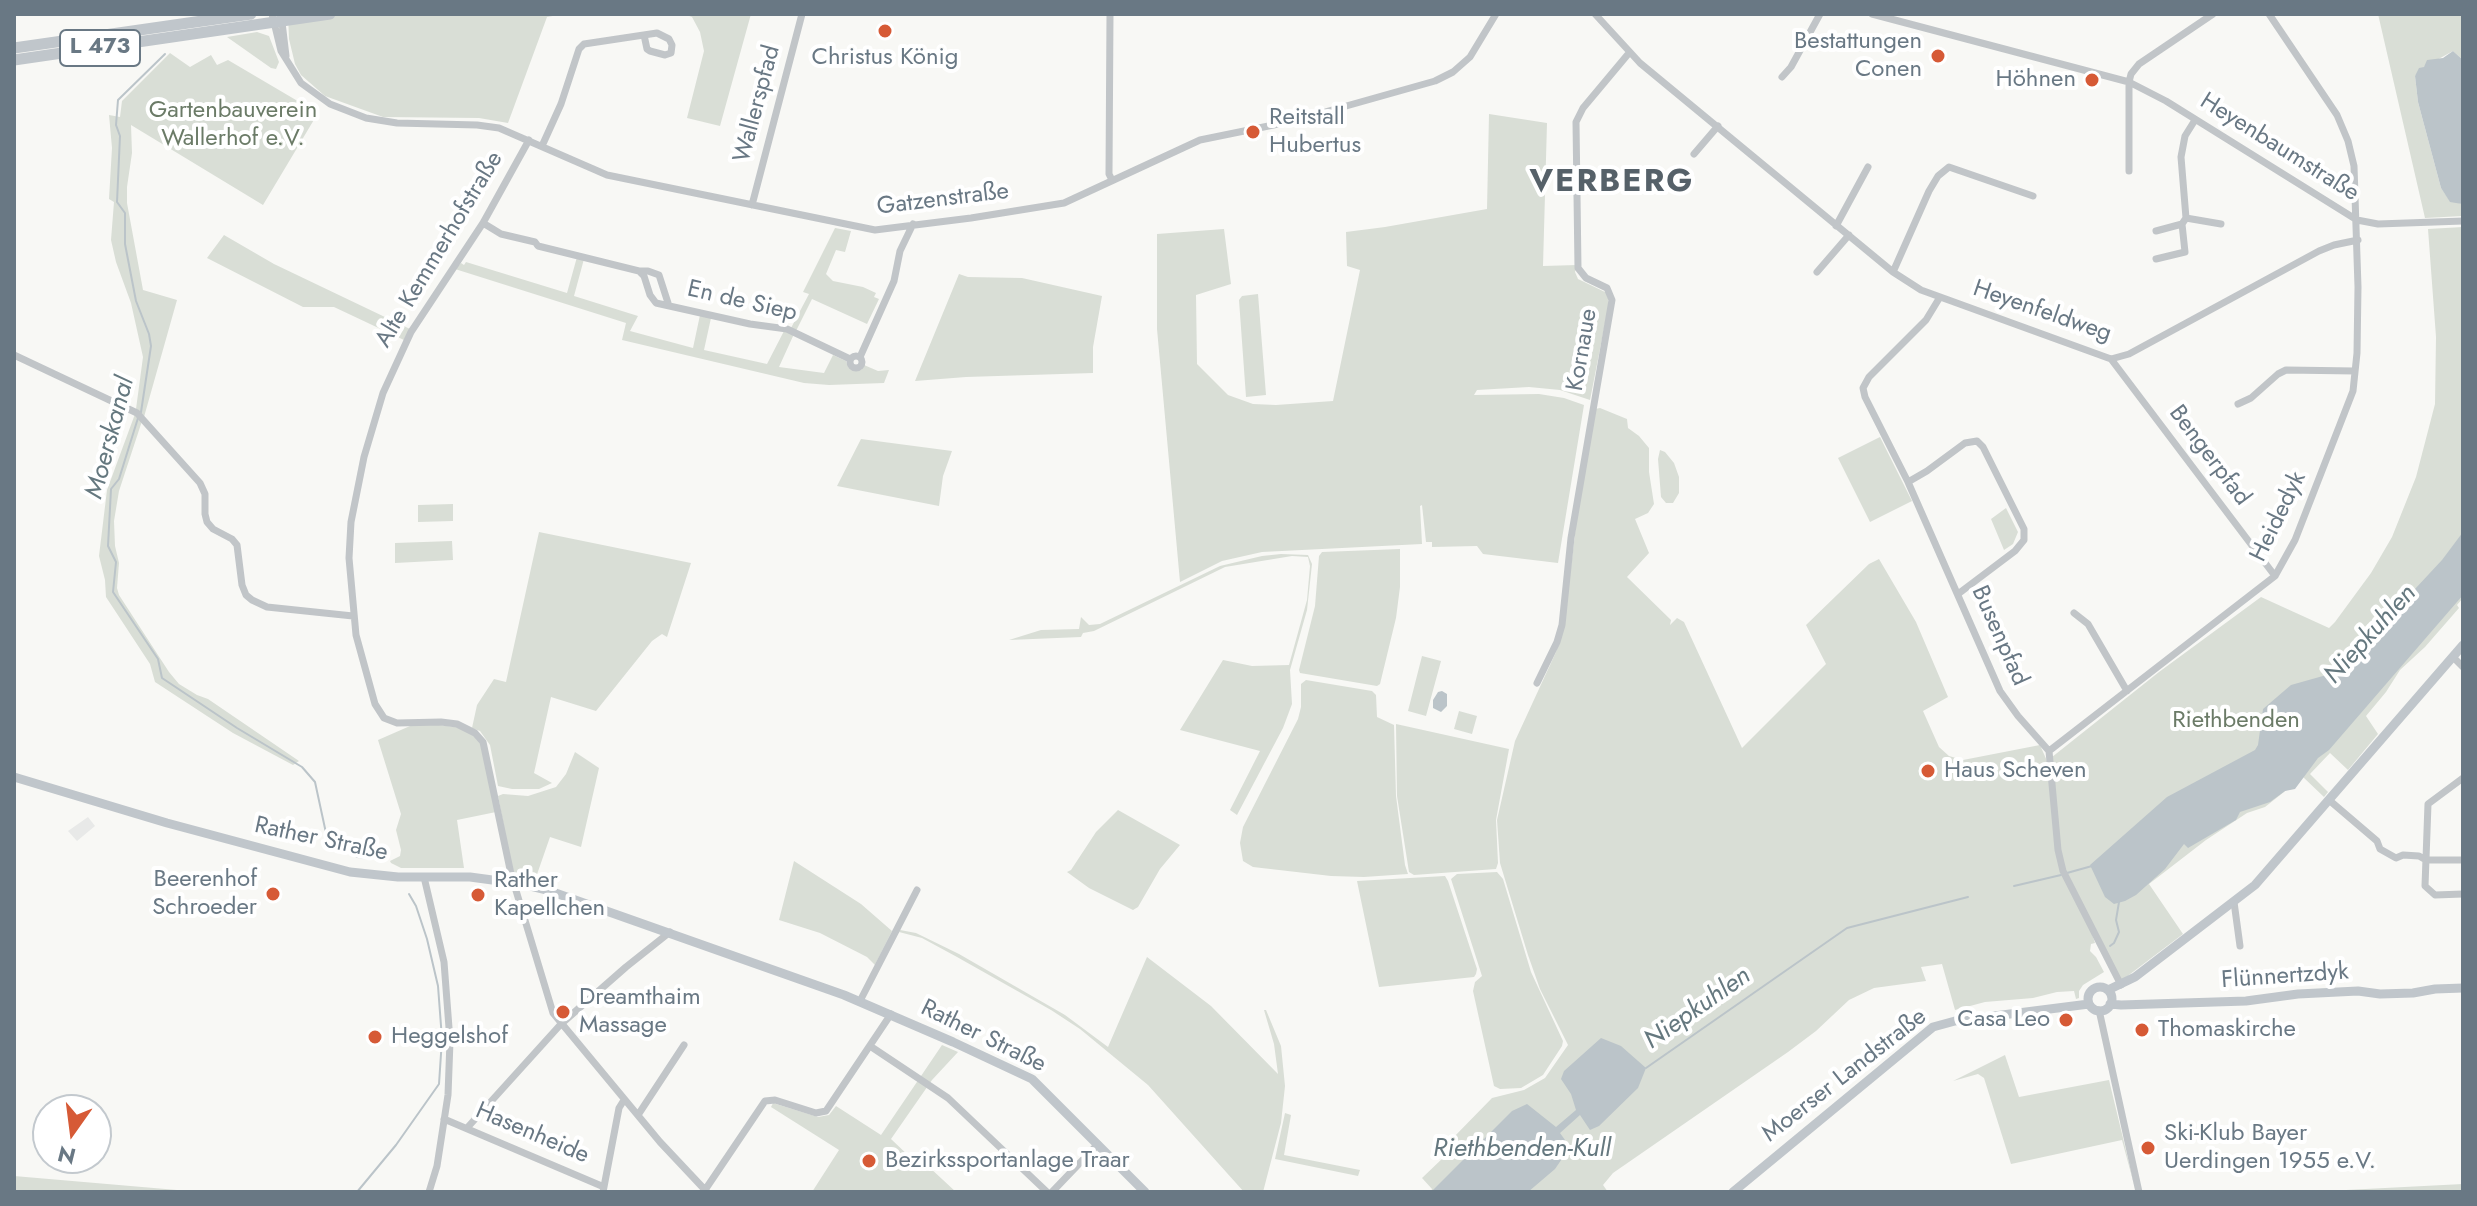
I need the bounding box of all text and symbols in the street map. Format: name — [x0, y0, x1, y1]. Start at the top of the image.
marker: Christus König — [876, 22, 894, 40]
place label: Bestattungen Conen — [1794, 28, 1922, 84]
road number: L 473 — [60, 30, 140, 66]
street label: Wallerspfad — [729, 42, 787, 166]
place label: Christus König — [812, 44, 958, 72]
marker: Bestattungen Conen — [1929, 47, 1947, 65]
place label: Höhnen — [1996, 66, 2076, 94]
marker: Höhnen — [2083, 71, 2101, 89]
street label: Heyenbaumstraße — [2194, 88, 2364, 208]
park label: Gartenbauverein Wallerhof e.V. — [149, 97, 317, 153]
place label: Reitstall Hubertus — [1269, 104, 1361, 160]
marker: Reitstall Hubertus — [1244, 123, 1262, 141]
street label: Alte Kemmerhofstraße — [370, 147, 510, 353]
district label: VERBERG — [1530, 164, 1694, 202]
street label: Gatzenstraße — [875, 178, 1011, 222]
street label: En de Siep — [684, 275, 800, 329]
street label: Heyenfeldweg — [1969, 275, 2115, 349]
street label: Kornaue — [1562, 306, 1604, 394]
water label: Moerskanal — [80, 374, 142, 502]
street label: Bengerpfad — [2162, 400, 2256, 512]
street label: Heidedyk — [2245, 467, 2313, 567]
water label: Niepkuhlen — [2318, 579, 2424, 691]
street label: Busenpfad — [1964, 582, 2034, 690]
park label: Riethbenden — [2172, 707, 2300, 735]
place label: Haus Scheven — [1944, 757, 2087, 785]
marker: Haus Scheven — [1919, 762, 1937, 780]
street label: Rather Straße — [252, 812, 390, 868]
place label: Beerenhof Schroeder — [152, 866, 257, 922]
place label: Rather Kapellchen — [494, 867, 605, 923]
marker: Beerenhof Schroeder — [264, 885, 282, 903]
marker: Rather Kapellchen — [469, 886, 487, 904]
street label: Flünnertzdyk — [2220, 958, 2350, 996]
water label: Niepkuhlen — [1639, 961, 1757, 1057]
place label: Dreamthaim Massage — [579, 984, 701, 1040]
street label: Rather Straße — [916, 994, 1050, 1080]
marker: Dreamthaim Massage — [554, 1003, 572, 1021]
street label: Moerser Landstraße — [1757, 1003, 1933, 1149]
place label: Casa Leo — [1957, 1006, 2050, 1034]
marker: Casa Leo — [2057, 1011, 2075, 1029]
place label: Thomaskirche — [2158, 1016, 2296, 1044]
marker: Thomaskirche — [2133, 1021, 2151, 1039]
place label: Heggelshof — [391, 1023, 508, 1051]
marker: Heggelshof — [366, 1028, 384, 1046]
north arrow — [32, 1094, 112, 1174]
street label: Hasenheide — [471, 1097, 593, 1171]
place label: Ski-Klub Bayer Uerdingen 1955 e.V. — [2164, 1120, 2376, 1176]
water label: Riethbenden-Kull — [1433, 1134, 1611, 1166]
text: N — [54, 1138, 79, 1173]
marker: Ski-Klub Bayer Uerdingen 1955 e.V. — [2139, 1139, 2157, 1157]
place label: Bezirkssportanlage Traar — [885, 1147, 1130, 1175]
marker: Bezirkssportanlage Traar — [860, 1152, 878, 1170]

